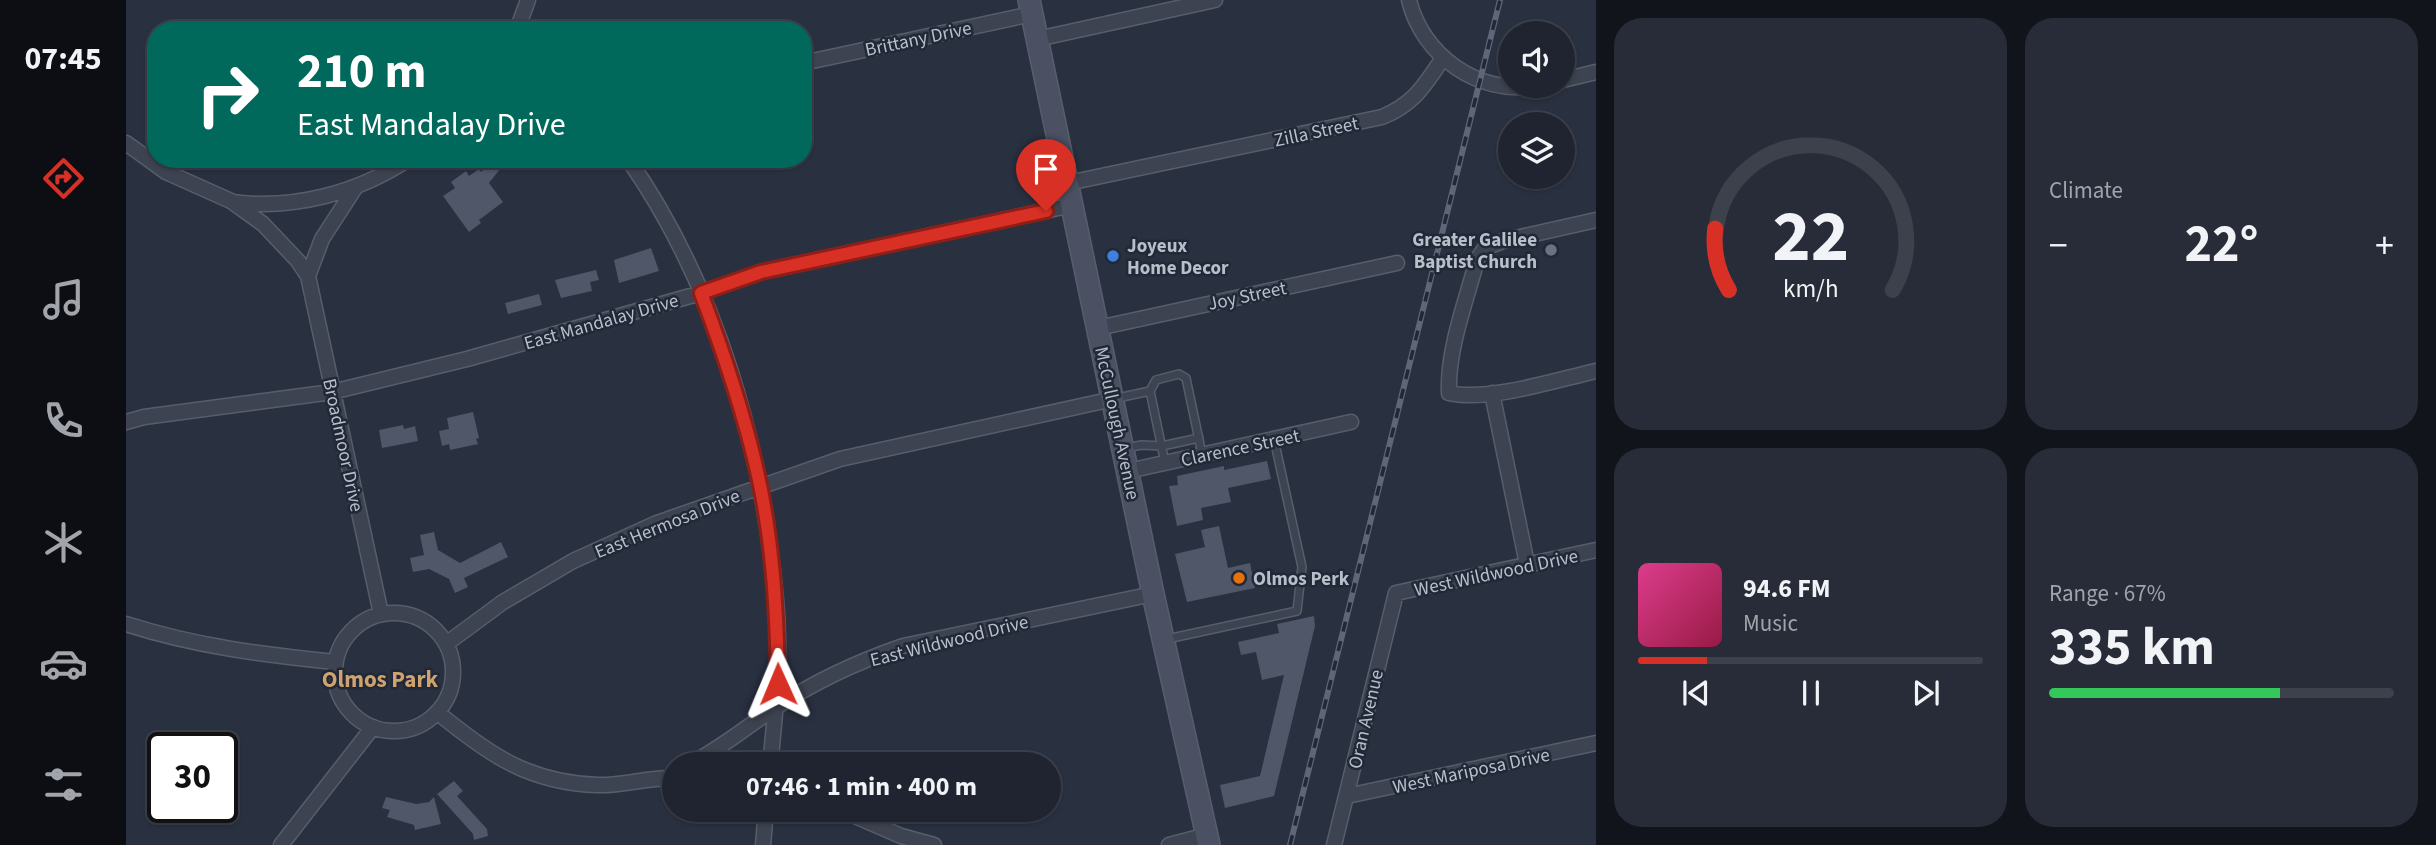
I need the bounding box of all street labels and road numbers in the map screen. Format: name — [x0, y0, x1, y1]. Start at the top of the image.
street label: Brittany Drive — [863, 15, 974, 64]
street label: Zilla Street — [1272, 110, 1362, 155]
street label: Joy Street — [1206, 275, 1290, 318]
street label: East Mandalay Drive — [521, 287, 682, 357]
street label: McCullough Avenue — [1087, 344, 1146, 502]
street label: Broadmoor Drive — [315, 376, 370, 514]
street label: Clarence Street — [1179, 423, 1303, 474]
street label: East Hermosa Drive — [591, 483, 744, 566]
street label: West Wildwood Drive — [1412, 543, 1581, 604]
street label: East Wildwood Drive — [867, 609, 1031, 674]
street label: Oran Avenue — [1342, 667, 1391, 772]
street label: West Mariposa Drive — [1390, 742, 1552, 801]

